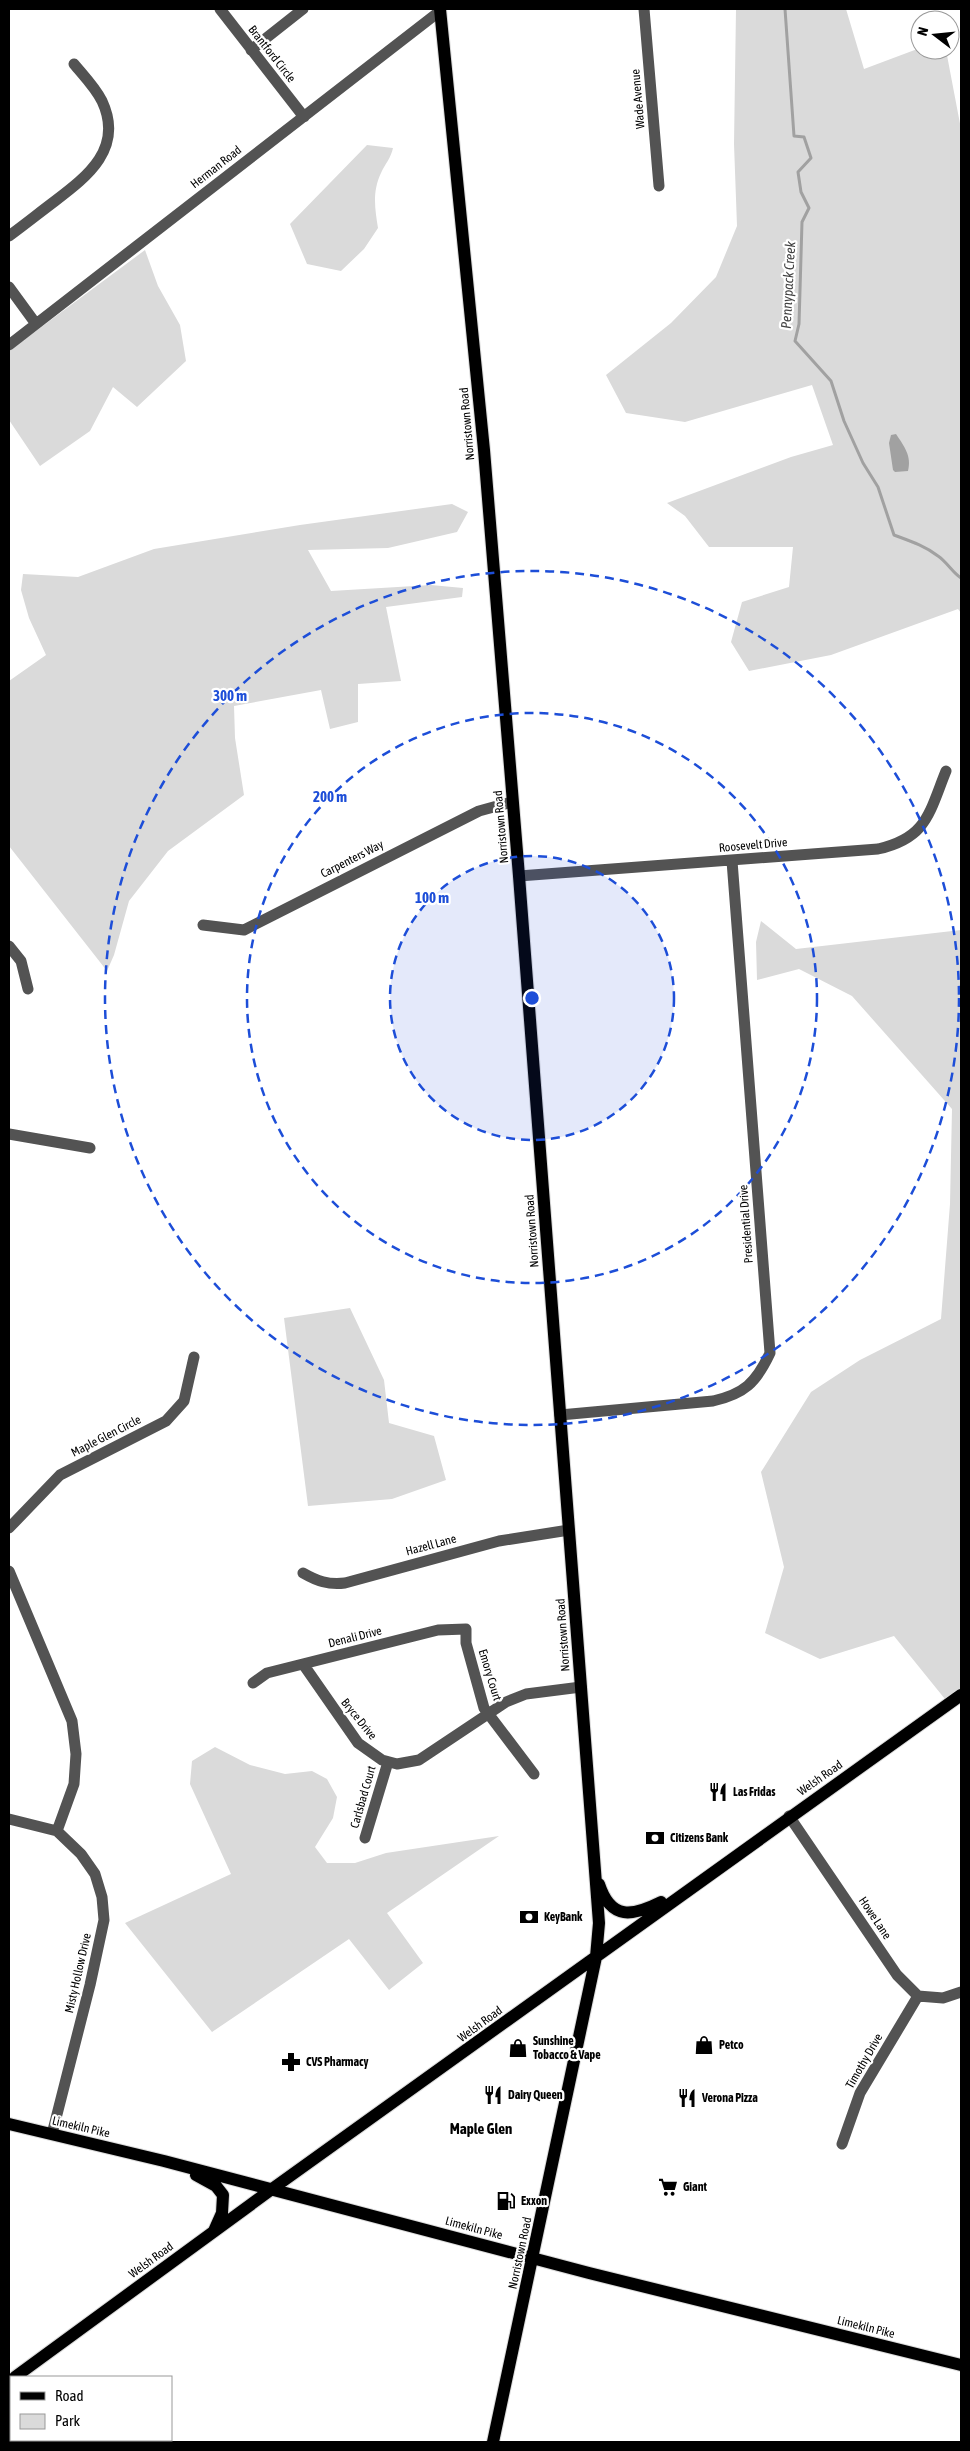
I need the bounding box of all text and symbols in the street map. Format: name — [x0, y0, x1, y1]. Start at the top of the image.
north arrow — [910, 10, 960, 60]
street label: Brantford Circle — [245, 23, 299, 85]
text: N — [914, 25, 931, 38]
street label: Wade Avenue — [628, 69, 648, 129]
street label: Herman Road — [188, 143, 244, 191]
water label: Pennypack Creek — [778, 240, 798, 329]
street label: Norristown Road — [457, 387, 477, 461]
text: 300 m — [213, 687, 247, 704]
text: 200 m — [313, 788, 347, 805]
street label: Norristown Road — [491, 790, 511, 864]
street label: Roosevelt Drive — [718, 835, 788, 855]
street label: Carpenters Way — [318, 837, 386, 881]
text: 100 m — [415, 889, 449, 906]
centre of rings — [523, 989, 541, 1007]
street label: Presidential Drive — [736, 1184, 756, 1264]
street label: Norristown Road — [522, 1194, 542, 1268]
street label: Maple Glen Circle — [69, 1412, 143, 1460]
street label: Hazell Lane — [404, 1532, 458, 1558]
street label: Norristown Road — [553, 1598, 573, 1672]
street label: Denali Drive — [327, 1624, 383, 1650]
street label: Emory Court — [476, 1647, 505, 1703]
street label: Bryce Drive — [338, 1696, 380, 1742]
street label: Welsh Road — [795, 1757, 845, 1799]
street label: Carlsbad Court — [347, 1764, 379, 1830]
restaurant icon: Las Fridas — [707, 1781, 729, 1803]
place label: Las Fridas — [733, 1785, 776, 1799]
bank icon: Citizens Bank — [644, 1827, 666, 1849]
place label: Citizens Bank — [670, 1831, 729, 1845]
street label: Howe Lane — [856, 1894, 894, 1942]
bank icon: KeyBank — [518, 1906, 540, 1928]
place label: KeyBank — [544, 1910, 583, 1924]
street label: Misty Hollow Drive — [62, 1932, 94, 2014]
street label: Welsh Road — [455, 2003, 505, 2045]
street label: Timothy Drive — [843, 2031, 885, 2091]
place label: Sunshine Tobacco & Vape — [533, 2034, 601, 2062]
shop icon: Petco — [693, 2034, 715, 2056]
shop icon: Sunshine Tobacco & Vape — [507, 2037, 529, 2059]
place label: Petco — [719, 2038, 744, 2052]
pharmacy icon: CVS Pharmacy — [280, 2051, 302, 2073]
place label: CVS Pharmacy — [306, 2055, 368, 2069]
restaurant icon: Dairy Queen — [482, 2084, 504, 2106]
restaurant icon: Verona Pizza — [676, 2087, 698, 2109]
place label: Dairy Queen — [508, 2088, 563, 2102]
place label: Verona Pizza — [701, 2091, 758, 2105]
street label: Limekiln Pike — [51, 2114, 111, 2140]
district label: Maple Glen — [450, 2120, 512, 2137]
supermarket icon: Giant — [657, 2176, 679, 2198]
place label: Giant — [683, 2180, 708, 2194]
fuel station icon: Exxon — [495, 2190, 517, 2212]
place label: Exxon — [521, 2194, 547, 2208]
street label: Limekiln Pike — [444, 2214, 504, 2242]
street label: Norristown Road — [506, 2216, 534, 2290]
street label: Welsh Road — [126, 2239, 176, 2281]
street label: Limekiln Pike — [836, 2313, 896, 2341]
legend — [10, 2376, 172, 2441]
text: Road — [55, 2387, 84, 2404]
text: Park — [55, 2412, 80, 2429]

